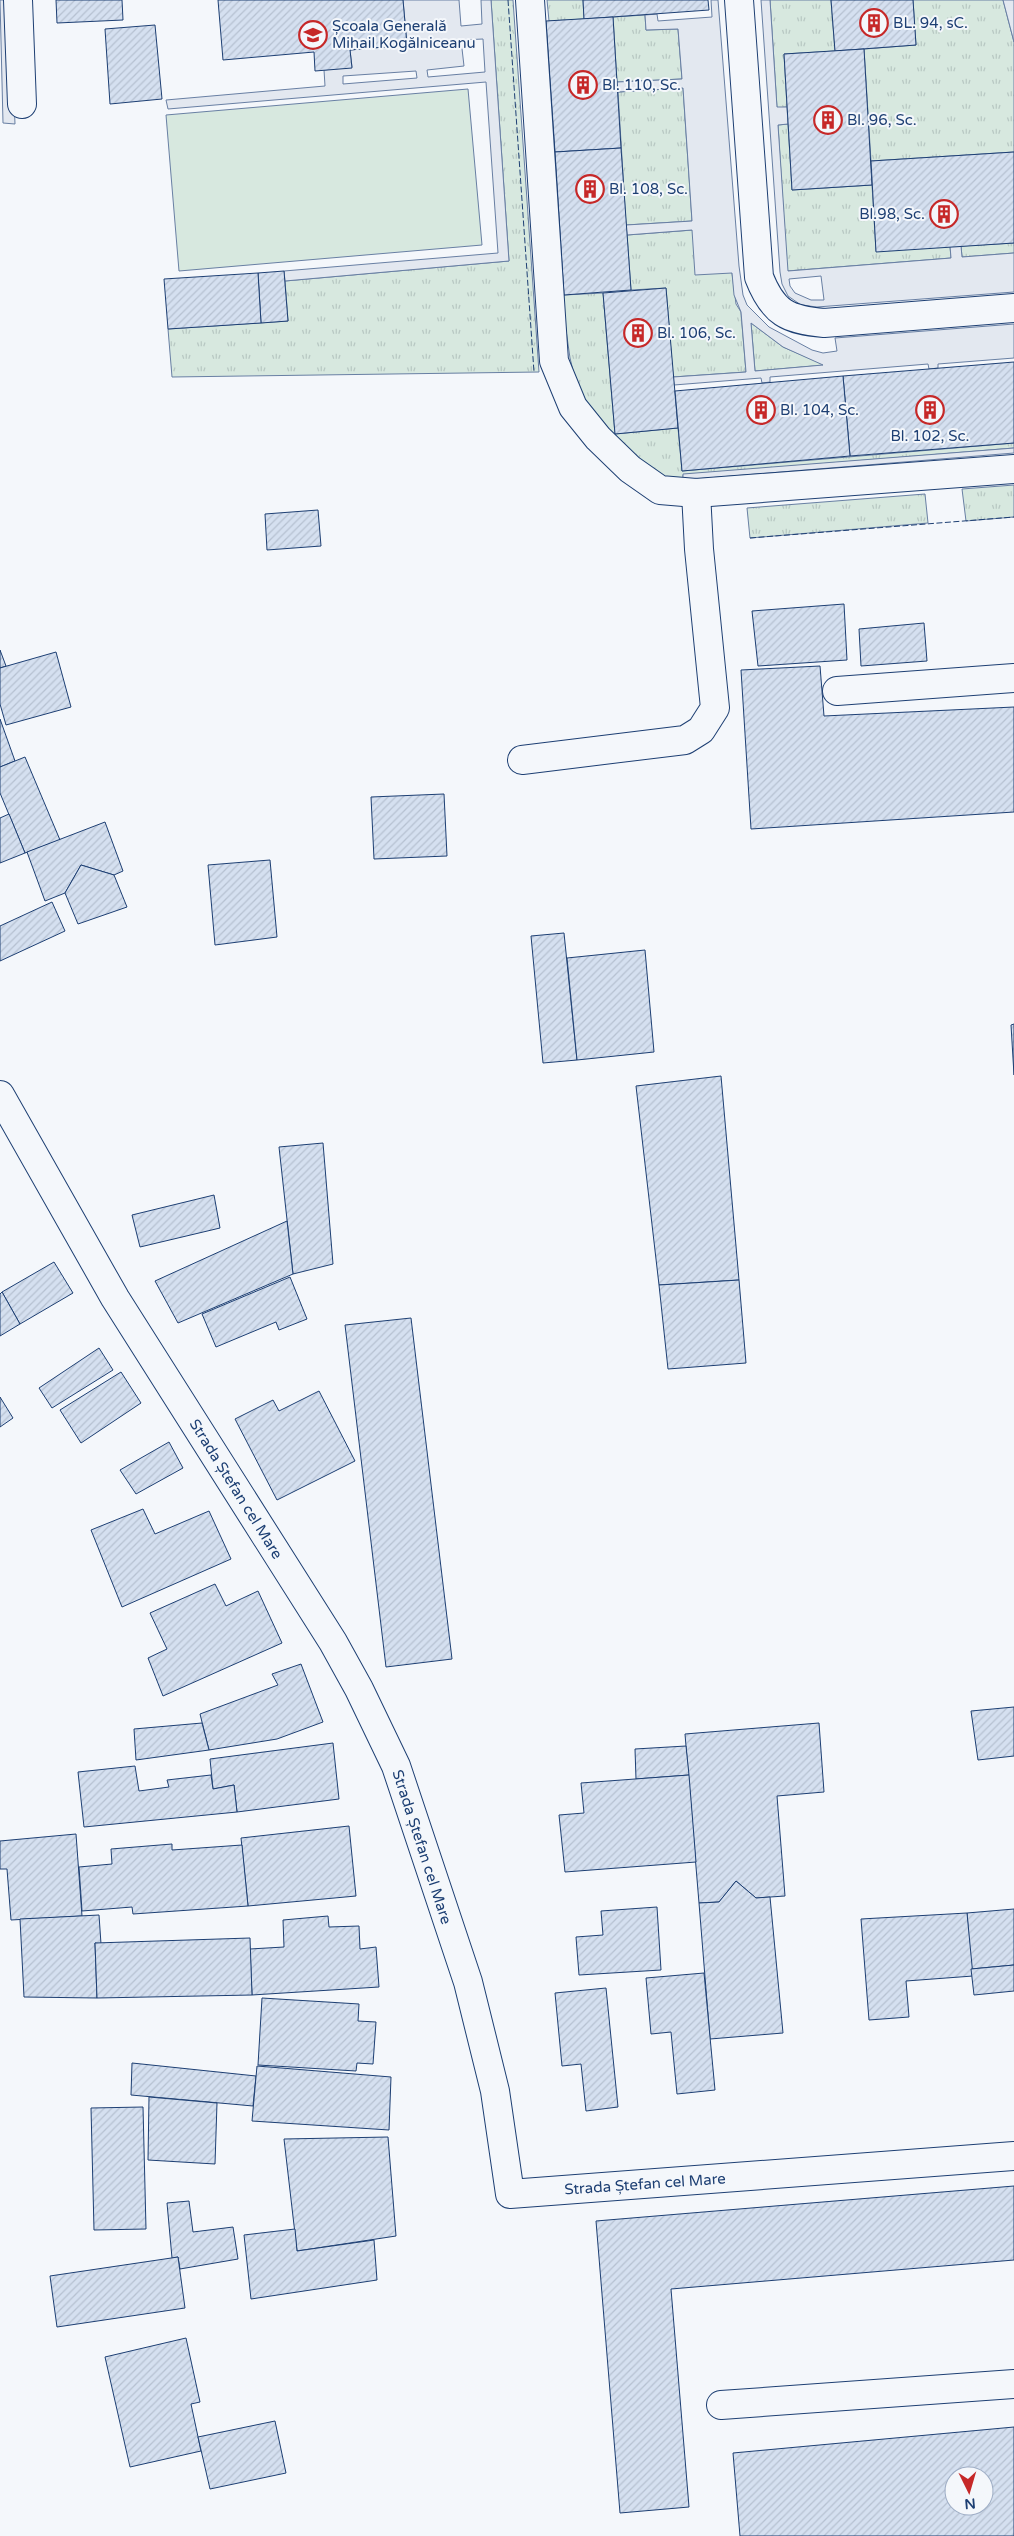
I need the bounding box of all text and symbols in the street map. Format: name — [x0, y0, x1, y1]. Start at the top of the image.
building icon: BL. 94, sC. — [859, 8, 889, 38]
place label: BL. 94, sC. — [893, 14, 968, 32]
place label: Școala Generală Mihail Kogălniceanu — [332, 17, 476, 52]
school or university icon: Școala Generală Mihail Kogălniceanu — [298, 20, 328, 50]
building icon: Bl. 110, Sc. — [568, 70, 598, 100]
place label: Bl. 110, Sc. — [602, 76, 681, 94]
building icon: Bl. 96, Sc. — [813, 105, 843, 135]
place label: Bl. 96, Sc. — [847, 111, 917, 129]
building icon: Bl. 108, Sc. — [575, 174, 605, 204]
place label: Bl. 108, Sc. — [609, 180, 688, 198]
building icon: Bl.98, Sc. — [929, 199, 959, 229]
place label: Bl.98, Sc. — [859, 205, 925, 223]
building icon: Bl. 106, Sc. — [623, 318, 653, 348]
place label: Bl. 106, Sc. — [657, 324, 736, 342]
building icon: Bl. 104, Sc. — [746, 395, 776, 425]
building icon: Bl. 102, Sc. — [915, 395, 945, 425]
place label: Bl. 104, Sc. — [780, 401, 859, 419]
place label: Bl. 102, Sc. — [890, 427, 970, 445]
street label: Strada Ștefan cel Mare — [186, 1416, 286, 1562]
street label: Strada Ștefan cel Mare — [388, 1767, 456, 1927]
street label: Strada Ștefan cel Mare — [564, 2169, 726, 2199]
north arrow — [944, 2466, 994, 2516]
text: N — [964, 2494, 976, 2512]

